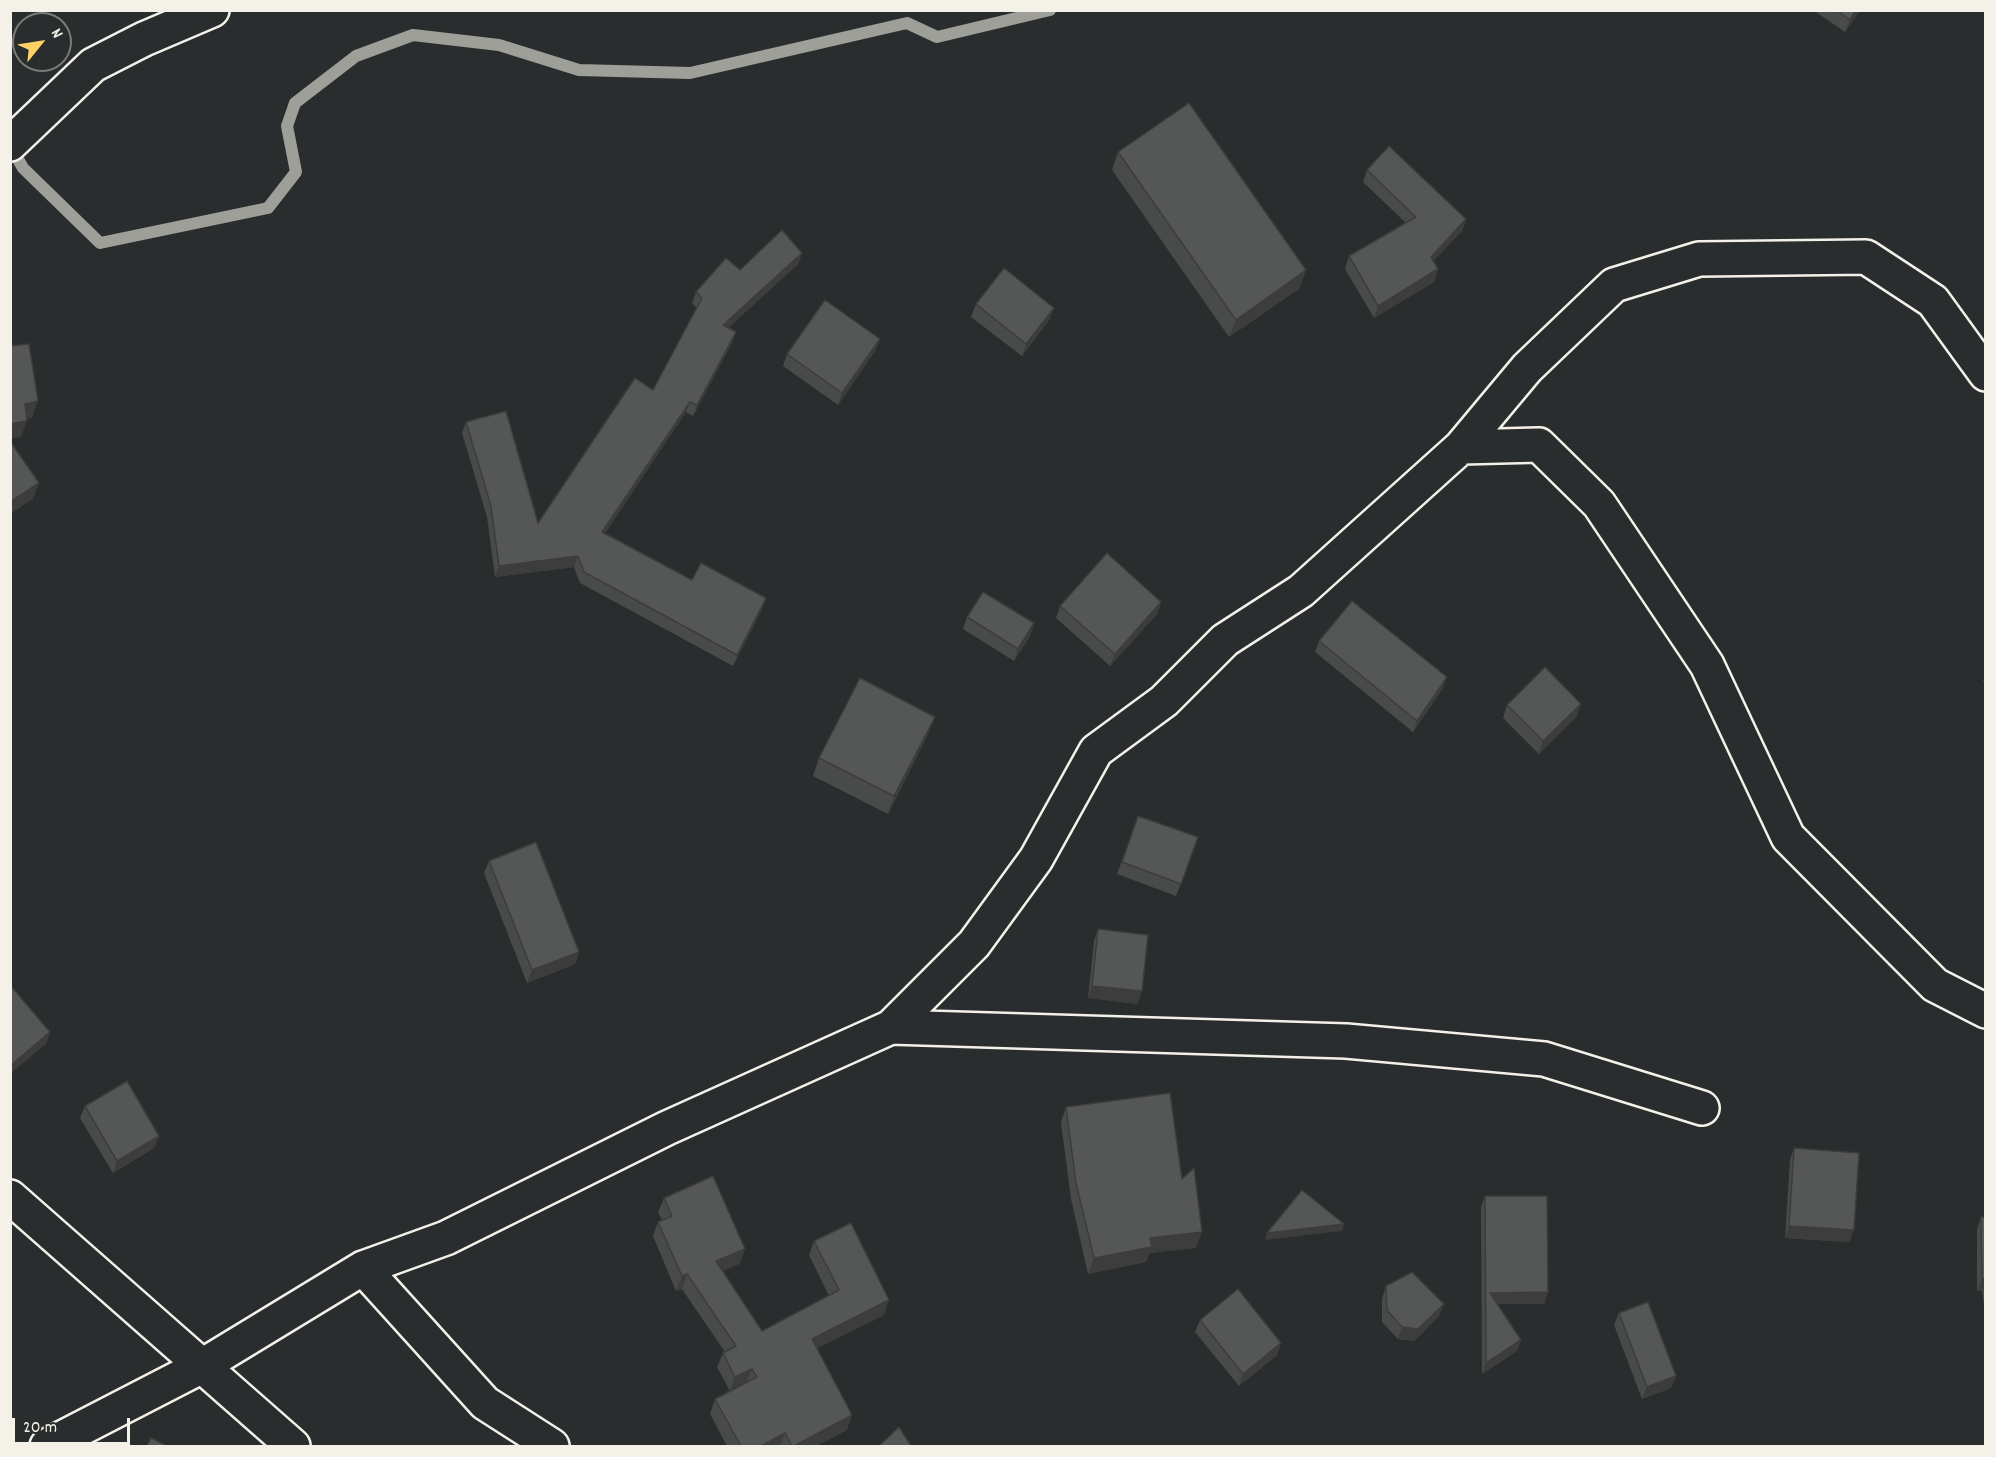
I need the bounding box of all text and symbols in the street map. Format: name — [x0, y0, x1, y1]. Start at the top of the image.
north arrow — [12, 12, 72, 72]
text: N — [44, 25, 68, 43]
scale bar — [15, 1406, 134, 1444]
text: 20 m — [23, 1416, 57, 1441]

